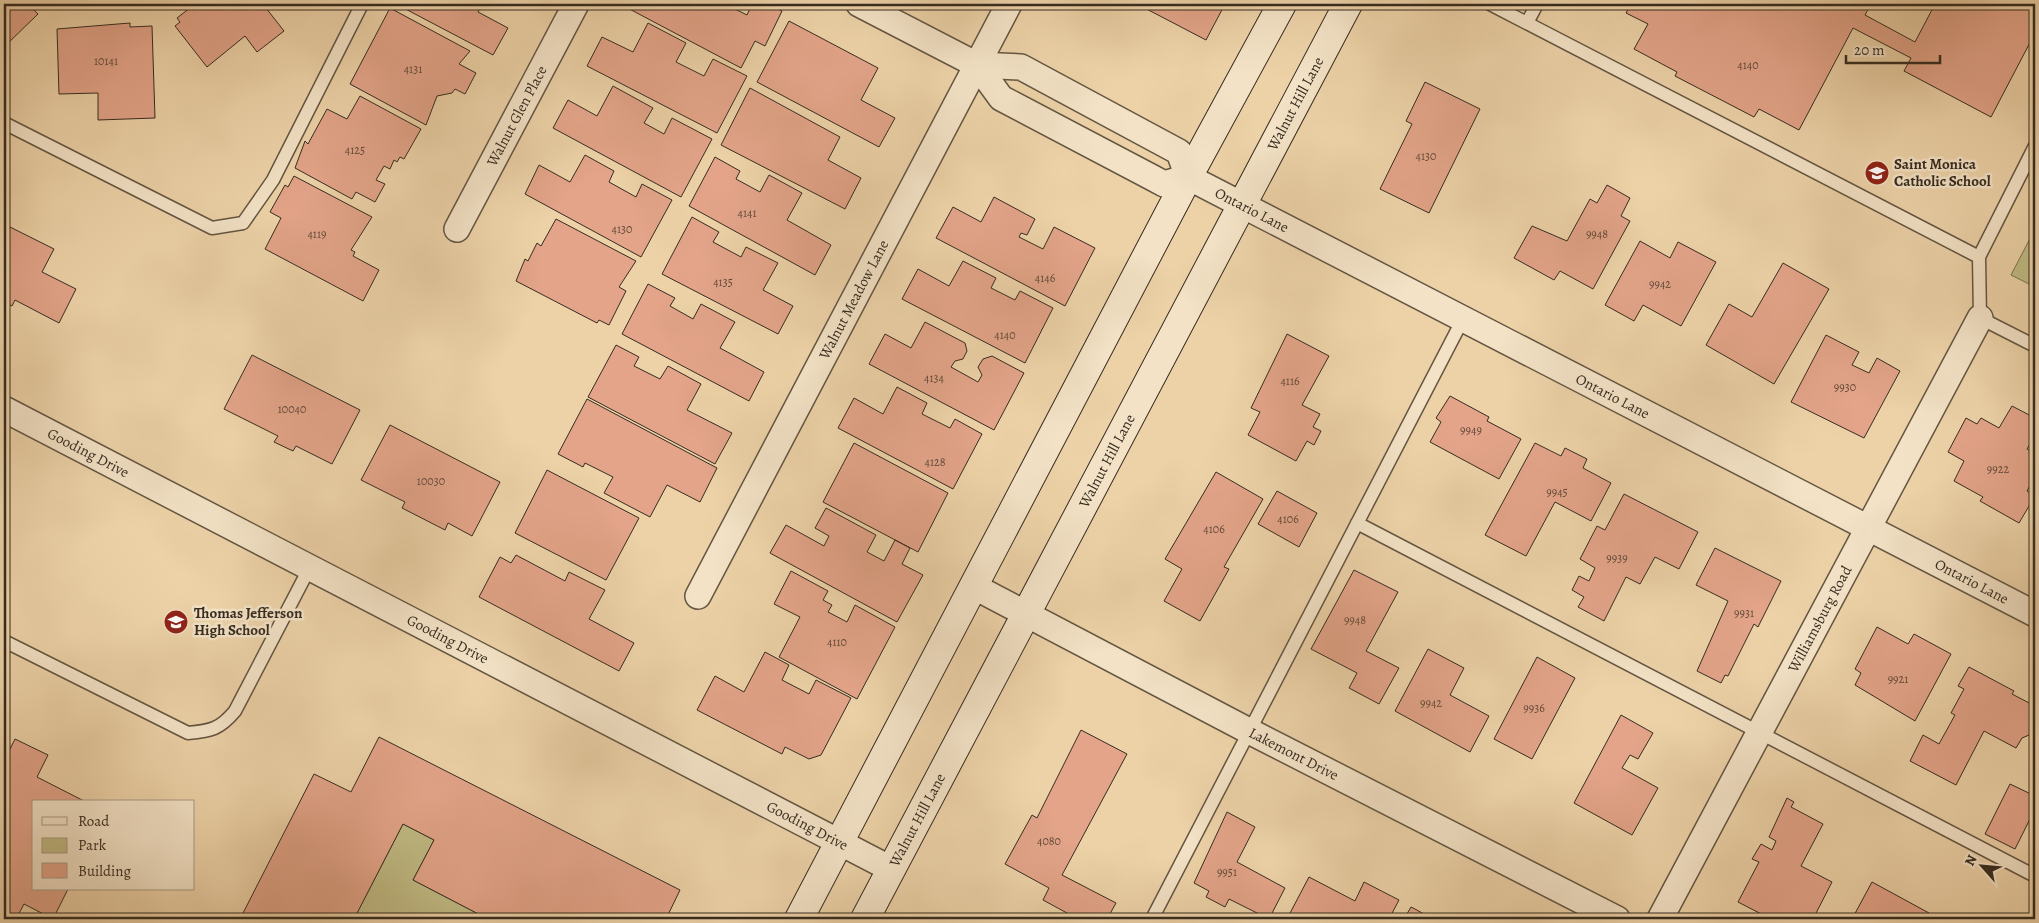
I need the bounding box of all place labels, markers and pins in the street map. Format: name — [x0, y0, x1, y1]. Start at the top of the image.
place label: Saint Monica Catholic School — [1894, 154, 1991, 191]
school or university icon: Saint Monica Catholic School — [1864, 160, 1890, 186]
place label: Thomas Jefferson High School — [194, 603, 303, 640]
school or university icon: Thomas Jefferson High School — [163, 609, 189, 635]

